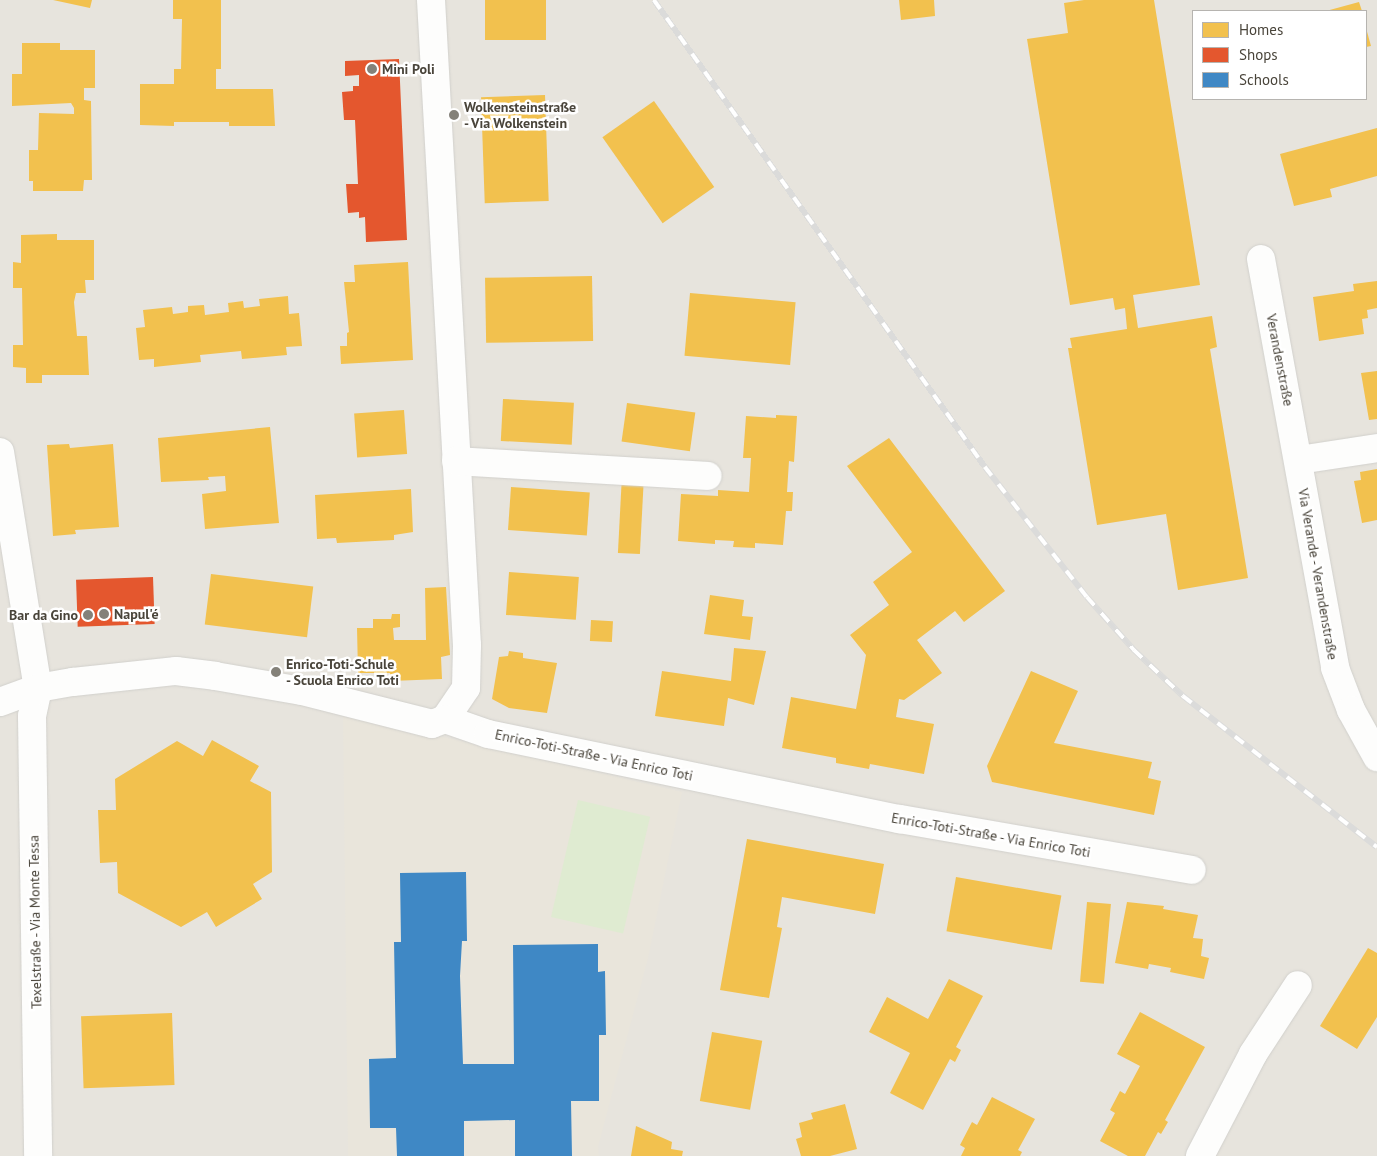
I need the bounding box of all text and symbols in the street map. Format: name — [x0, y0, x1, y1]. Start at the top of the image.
legend — [1192, 10, 1367, 100]
text: Homes — [1239, 20, 1283, 39]
text: Shops — [1239, 45, 1278, 64]
place label: Mini Poli — [382, 61, 435, 77]
marker: Mini Poli — [366, 63, 378, 75]
text: Schools — [1239, 70, 1289, 89]
place label: Wolkensteinstraße - Via Wolkenstein — [464, 99, 576, 132]
marker: Wolkensteinstraße - Via Wolkenstein — [448, 109, 460, 121]
street label: Verandenstraße — [1263, 312, 1297, 408]
street label: Via Verande - Verandenstraße — [1294, 485, 1342, 663]
place label: Napul'é — [114, 606, 159, 622]
place label: Bar da Gino — [9, 607, 78, 623]
marker: Napul'é — [98, 608, 110, 620]
marker: Bar da Gino — [82, 609, 94, 621]
place label: Enrico-Toti-Schule - Scuola Enrico Toti — [286, 656, 401, 689]
marker: Enrico-Toti-Schule - Scuola Enrico Toti — [270, 666, 282, 678]
street label: Enrico-Toti-Straße - Via Enrico Toti — [492, 725, 696, 785]
street label: Enrico-Toti-Straße - Via Enrico Toti — [889, 809, 1093, 861]
street label: Texelstraße - Via Monte Tessa — [25, 833, 45, 1011]

